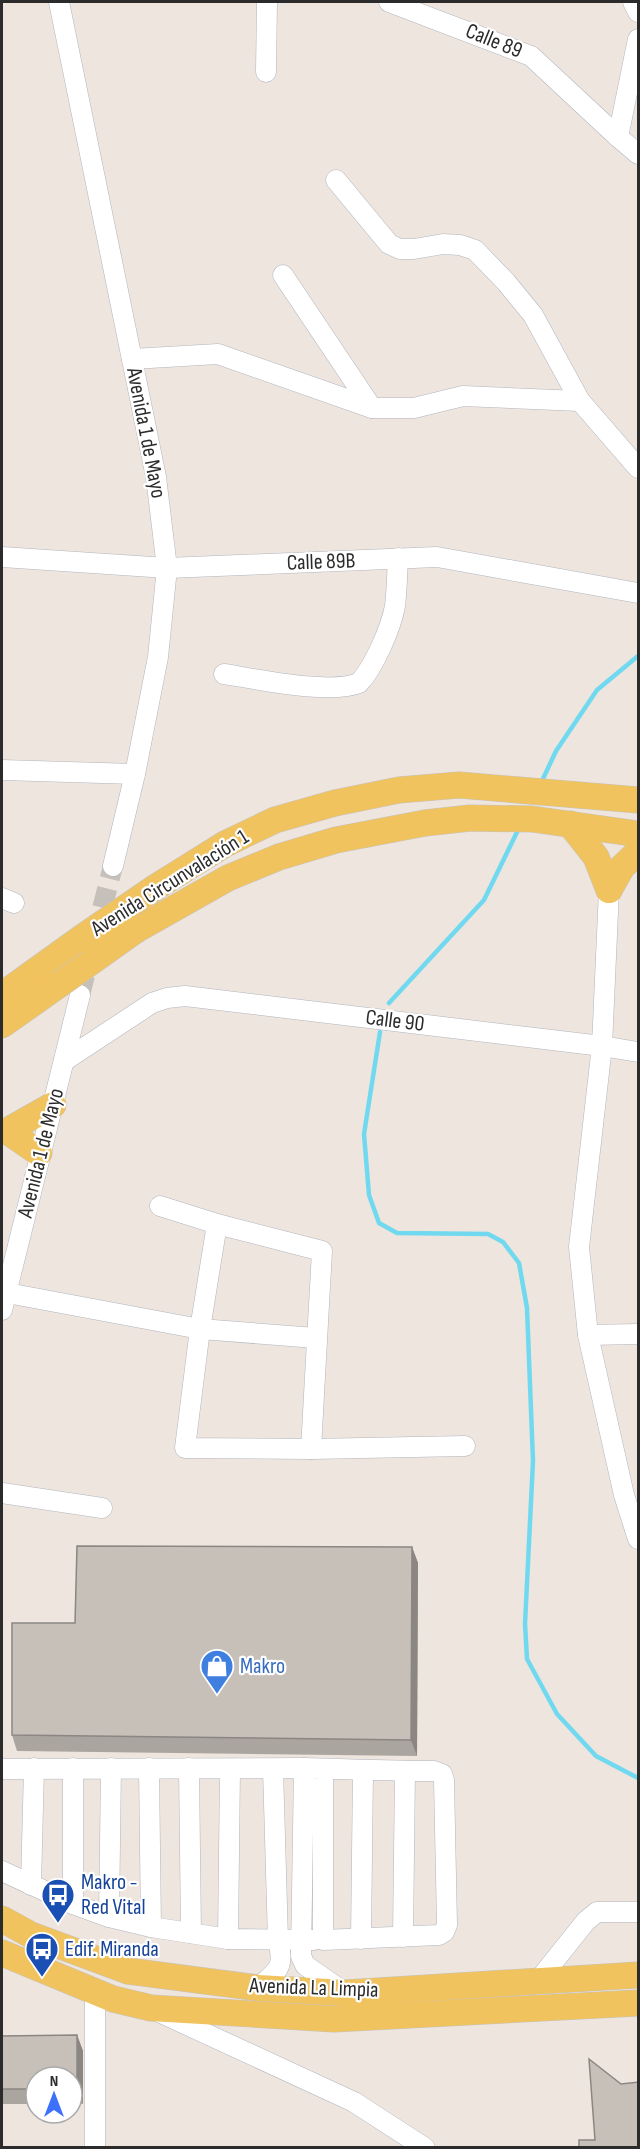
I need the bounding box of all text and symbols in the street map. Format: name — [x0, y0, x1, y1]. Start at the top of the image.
street label: Calle 89 — [462, 17, 526, 65]
street label: Avenida 1 de Mayo — [120, 364, 172, 501]
street label: Calle 89B — [286, 547, 356, 577]
street label: Avenida Circunvalación 1 — [85, 823, 254, 943]
street label: Calle 90 — [364, 1004, 426, 1038]
street label: Avenida 1 de Mayo — [12, 1085, 70, 1222]
shop icon: Makro — [199, 1648, 235, 1695]
place label: Makro — [240, 1653, 285, 1680]
place label: Makro - Red Vital — [81, 1869, 146, 1921]
bus stop icon: Makro - Red Vital — [40, 1877, 76, 1924]
bus stop icon: Edif. Miranda — [24, 1931, 60, 1978]
place label: Edif. Miranda — [65, 1936, 159, 1963]
street label: Avenida La Limpia — [248, 1972, 379, 2004]
north arrow — [24, 2065, 84, 2125]
text: N — [50, 2072, 58, 2091]

